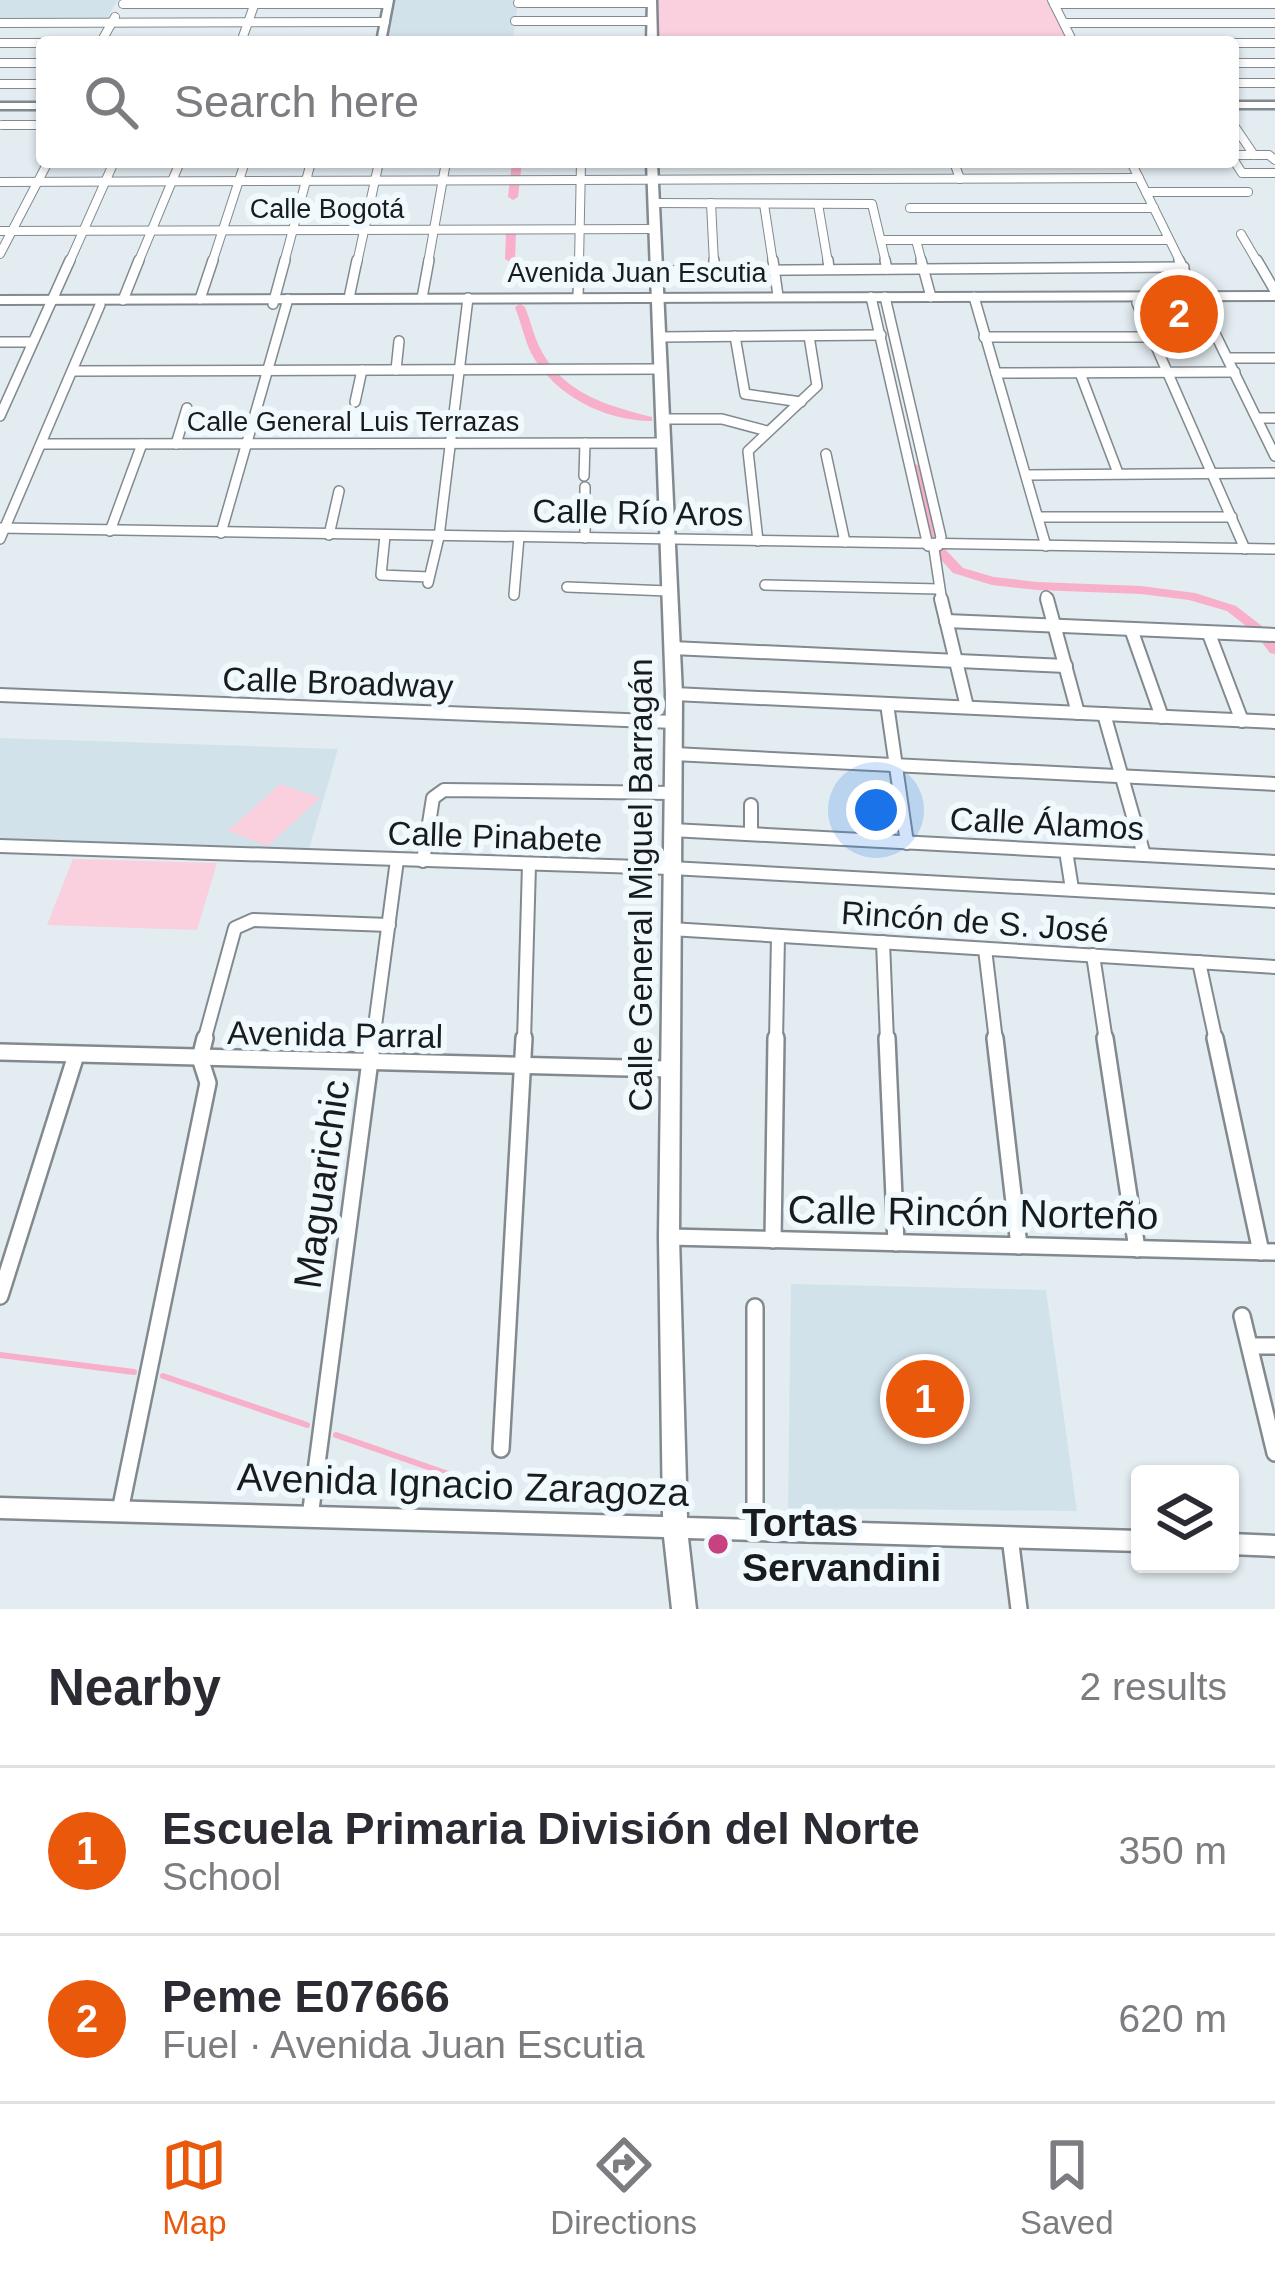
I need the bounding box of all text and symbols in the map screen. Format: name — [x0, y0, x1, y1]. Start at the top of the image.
search box — [36, 36, 1239, 168]
icon: search — [78, 69, 144, 135]
text: Search here — [174, 76, 419, 127]
street label: Calle Bogotá — [250, 194, 405, 224]
street label: Avenida Juan Escutia — [507, 258, 768, 288]
pin: 2 — [1140, 269, 1218, 359]
street label: Calle General Luis Terrazas — [187, 407, 519, 437]
street label: Calle Río Aros — [532, 492, 744, 533]
street label: Calle General Miguel Barragán — [622, 658, 659, 1112]
street label: Calle Broadway — [222, 660, 455, 705]
your location — [846, 780, 906, 840]
street label: Calle Álamos — [949, 800, 1145, 847]
street label: Calle Pinabete — [387, 814, 603, 859]
street label: Rincón de S. José — [840, 894, 1110, 949]
street label: Avenida Parral — [227, 1014, 443, 1055]
street label: Maguarichic — [286, 1077, 357, 1291]
street label: Calle Rincón Norteño — [787, 1188, 1159, 1237]
pin: 1 — [886, 1354, 964, 1444]
street label: Avenida Ignacio Zaragoza — [236, 1455, 690, 1514]
map controls — [1131, 1465, 1239, 1573]
button: layers — [1131, 1465, 1239, 1573]
place label: Tortas Servandini — [742, 1501, 941, 1589]
marker: Tortas Servandini — [705, 1531, 731, 1557]
text: Nearby — [48, 1659, 221, 1716]
text: 2 results — [1080, 1665, 1227, 1708]
text: Escuela Primaria División del Norte — [162, 1803, 920, 1854]
text: 1 — [76, 1829, 98, 1872]
text: 350 m — [1119, 1829, 1227, 1872]
text: School — [162, 1855, 281, 1898]
text: Peme E07666 — [162, 1971, 450, 2022]
text: 2 — [76, 1997, 98, 2040]
text: 620 m — [1119, 1997, 1227, 2040]
text: Fuel · Avenida Juan Escutia — [162, 2023, 645, 2066]
tab: Map — [161, 2132, 227, 2242]
tab: Directions — [550, 2132, 697, 2242]
tab: Saved — [1020, 2132, 1114, 2242]

